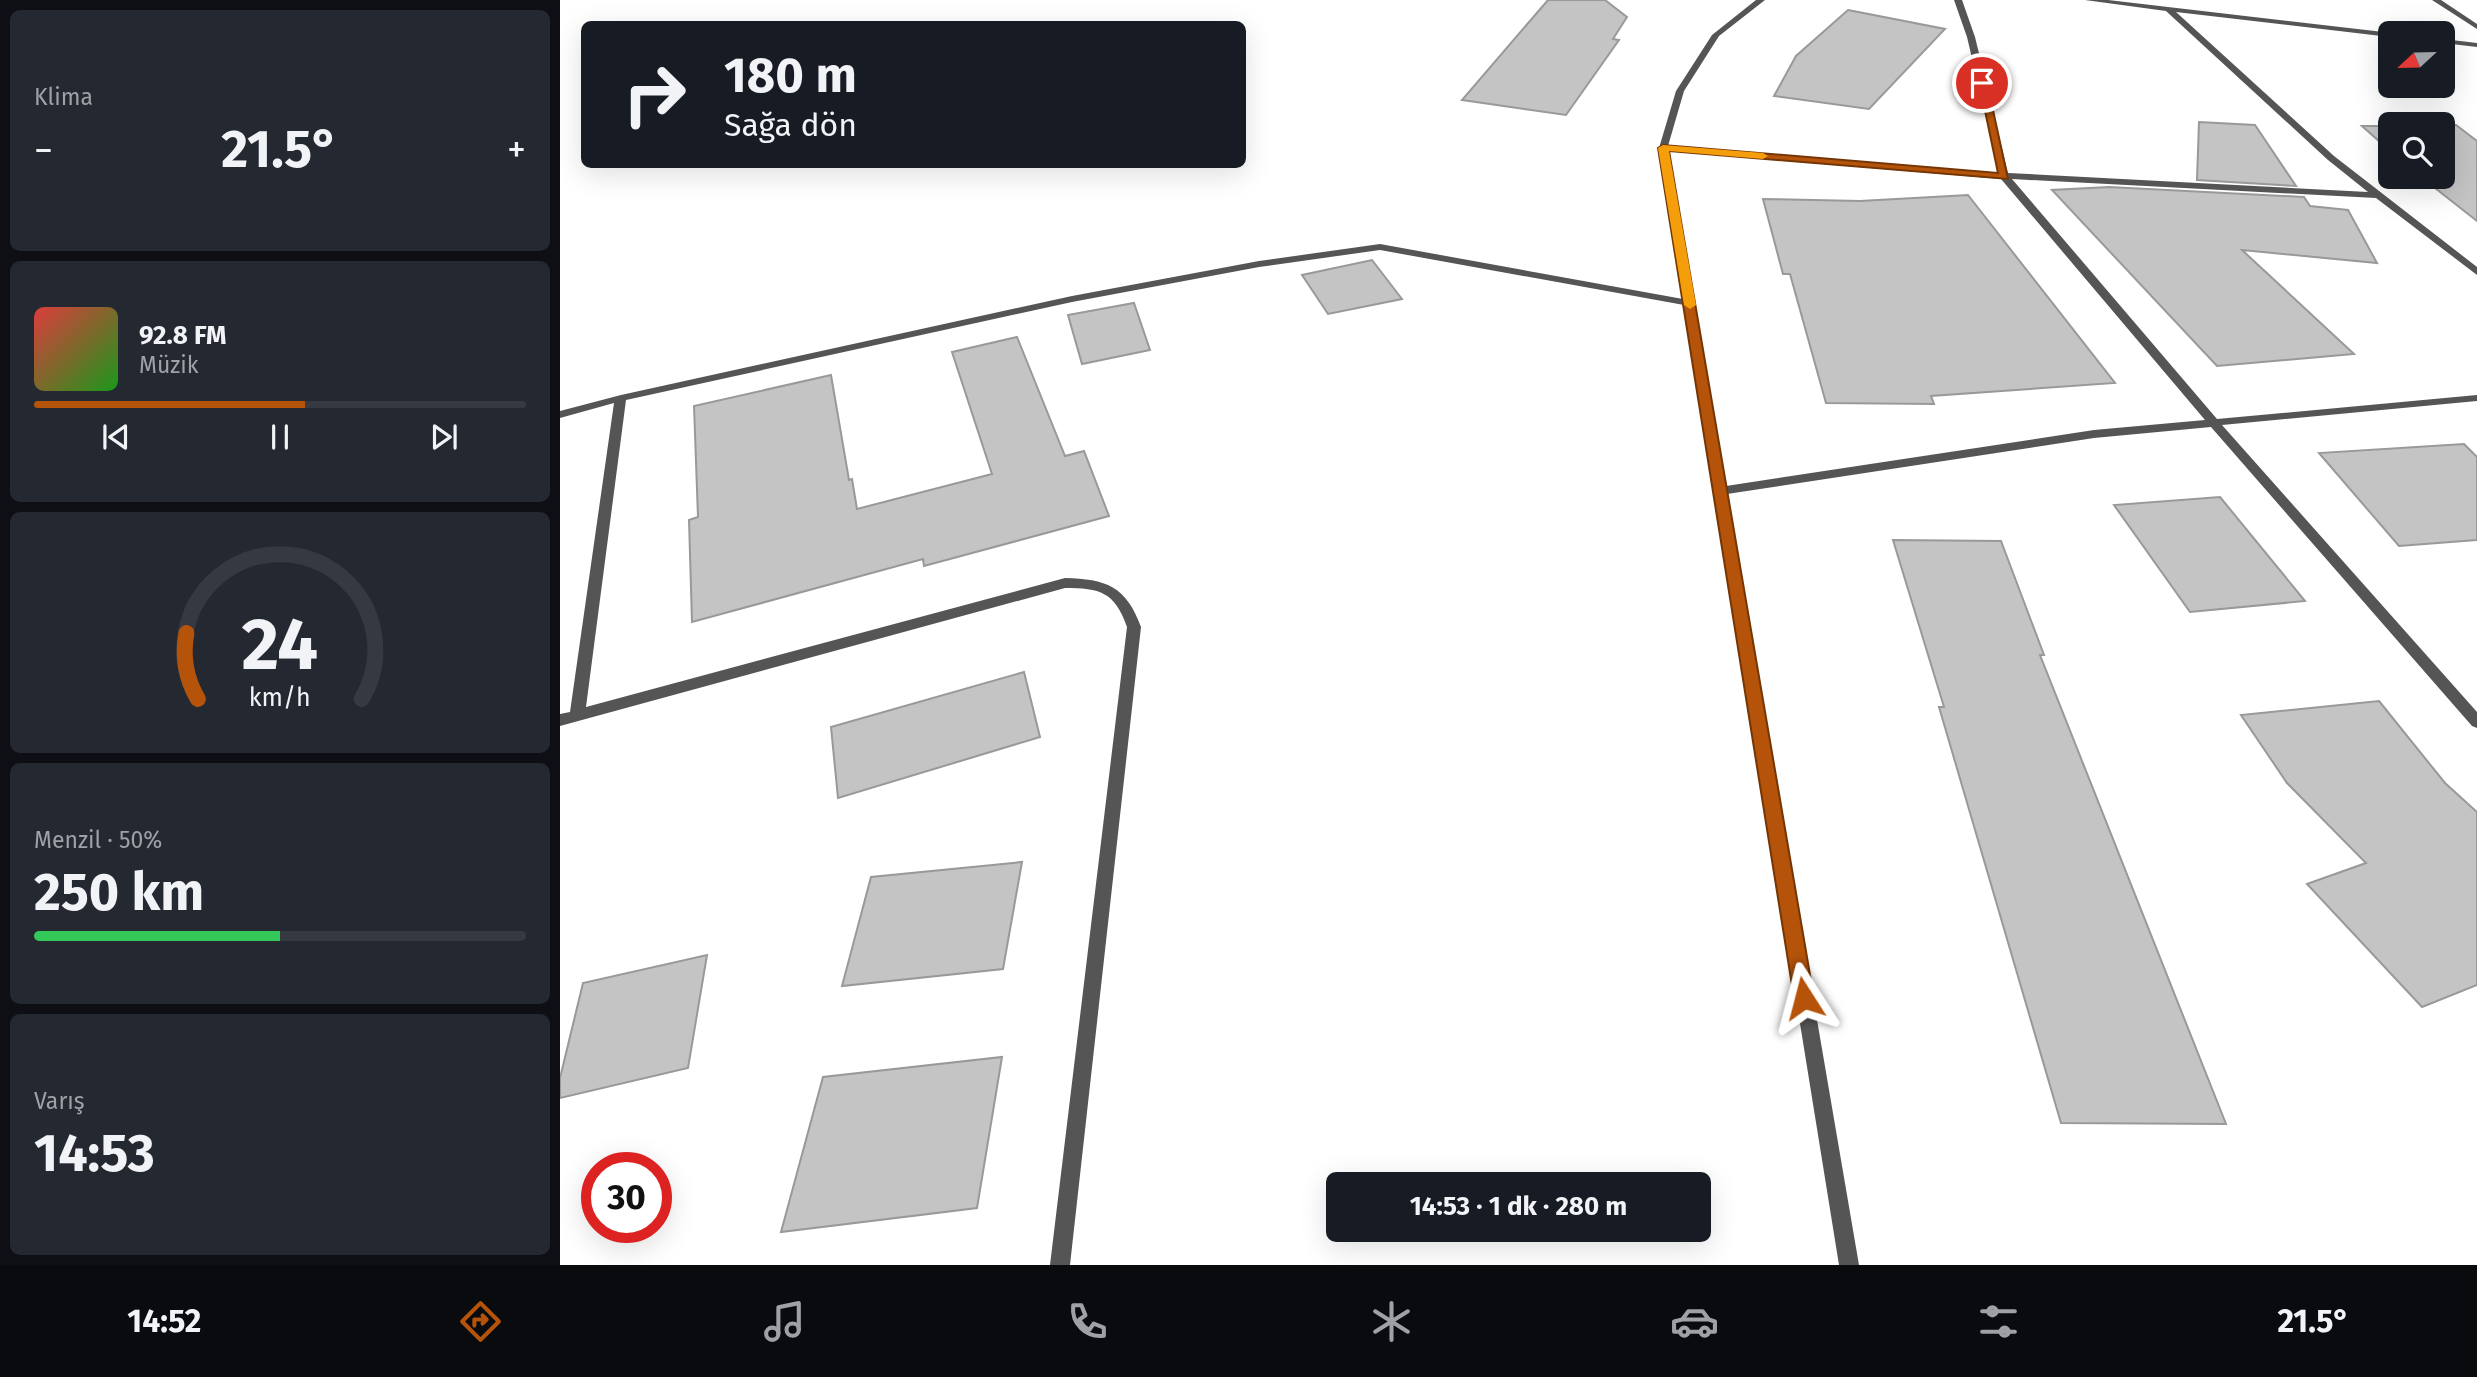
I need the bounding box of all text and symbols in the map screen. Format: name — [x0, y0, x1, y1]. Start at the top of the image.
north arrow — [2378, 21, 2455, 98]
map controls — [2378, 21, 2455, 189]
text: 180 m — [724, 46, 857, 105]
icon: right — [609, 49, 700, 140]
pin — [1952, 53, 2012, 113]
icon: arrive — [1963, 64, 2001, 102]
text: Klima — [34, 83, 93, 111]
text: Sağa dön — [724, 106, 857, 144]
button: search — [2378, 112, 2455, 189]
text: 21.5° — [221, 118, 339, 181]
text: − — [34, 127, 53, 173]
text: + — [507, 127, 526, 173]
text: 92.8 FM — [139, 320, 226, 351]
text: Müzik — [139, 351, 199, 379]
icon: previous — [97, 418, 135, 456]
icon: pause — [261, 418, 299, 456]
icon: next — [425, 418, 463, 456]
text: 24 — [242, 601, 318, 688]
text: km/h — [249, 682, 311, 712]
text: Menzil · 50% — [34, 826, 162, 854]
text: 250 km — [34, 861, 204, 924]
position arrow — [1767, 961, 1841, 1035]
text: Varış — [34, 1087, 85, 1115]
text: 14:53 — [34, 1122, 155, 1185]
speed limit sign: 30 — [581, 1152, 672, 1243]
text: 14:53 · 1 dk · 280 m — [1410, 1191, 1627, 1222]
icon: directions — [456, 1297, 505, 1346]
icon: music — [760, 1297, 809, 1346]
icon: phone — [1063, 1297, 1112, 1346]
icon: climate — [1367, 1297, 1416, 1346]
icon: car — [1670, 1297, 1719, 1346]
icon: filters — [1974, 1297, 2023, 1346]
text: 14:52 — [127, 1302, 201, 1340]
text: 21.5° — [2277, 1302, 2350, 1340]

